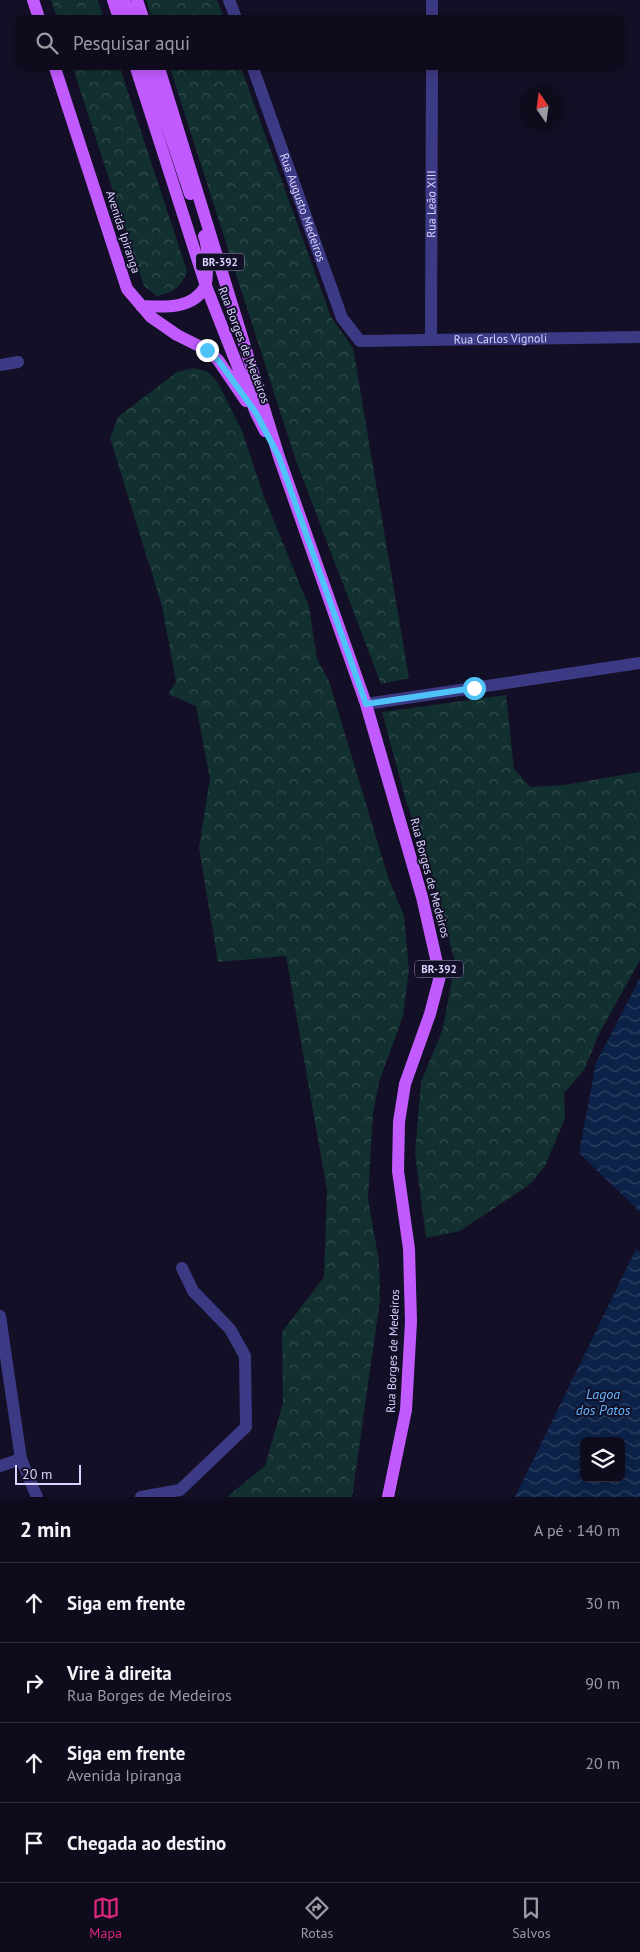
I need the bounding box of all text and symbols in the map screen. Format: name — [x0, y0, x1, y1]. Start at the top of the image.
search box — [15, 15, 625, 70]
icon: search — [33, 29, 61, 57]
text: Pesquisar aqui — [73, 31, 190, 55]
north arrow — [520, 85, 565, 130]
street label: Rua Augusto Medeiros — [277, 151, 329, 264]
street label: Rua Leão XIII — [423, 170, 439, 238]
street label: Avenida Ipiranga — [103, 189, 144, 275]
road number: BR-392 — [196, 253, 244, 270]
street label: Rua Borges de Medeiros — [215, 284, 274, 405]
street label: Rua Carlos Vignoli — [454, 330, 547, 347]
route end — [196, 339, 219, 362]
route start — [463, 677, 486, 700]
street label: Rua Borges de Medeiros — [407, 816, 454, 940]
road number: BR-392 — [415, 961, 463, 978]
street label: Rua Borges de Medeiros — [383, 1289, 402, 1413]
water label: Lagoa dos Patos — [576, 1385, 631, 1419]
map controls — [580, 1437, 625, 1482]
button: layers — [580, 1437, 625, 1482]
scale bar — [15, 1462, 81, 1485]
text: 20 m — [22, 1465, 52, 1483]
text: 2 min — [20, 1516, 71, 1543]
text: A pé · 140 m — [534, 1520, 620, 1540]
icon: ahead — [20, 1589, 48, 1617]
text: Siga em frente — [67, 1591, 185, 1615]
text: 30 m — [585, 1593, 620, 1613]
text: Vire à direita — [67, 1661, 172, 1685]
icon: right — [20, 1669, 48, 1697]
text: 90 m — [585, 1673, 620, 1693]
text: Rua Borges de Medeiros — [67, 1685, 232, 1705]
text: Siga em frente — [67, 1741, 185, 1765]
icon: ahead — [20, 1749, 48, 1777]
text: 20 m — [585, 1753, 620, 1773]
text: Avenida Ipiranga — [67, 1765, 182, 1785]
icon: arrive — [20, 1829, 48, 1857]
text: Chegada ao destino — [67, 1831, 226, 1855]
tab: Mapa — [89, 1894, 122, 1942]
tab: Rotas — [301, 1894, 333, 1942]
tab: Salvos — [512, 1894, 551, 1942]

